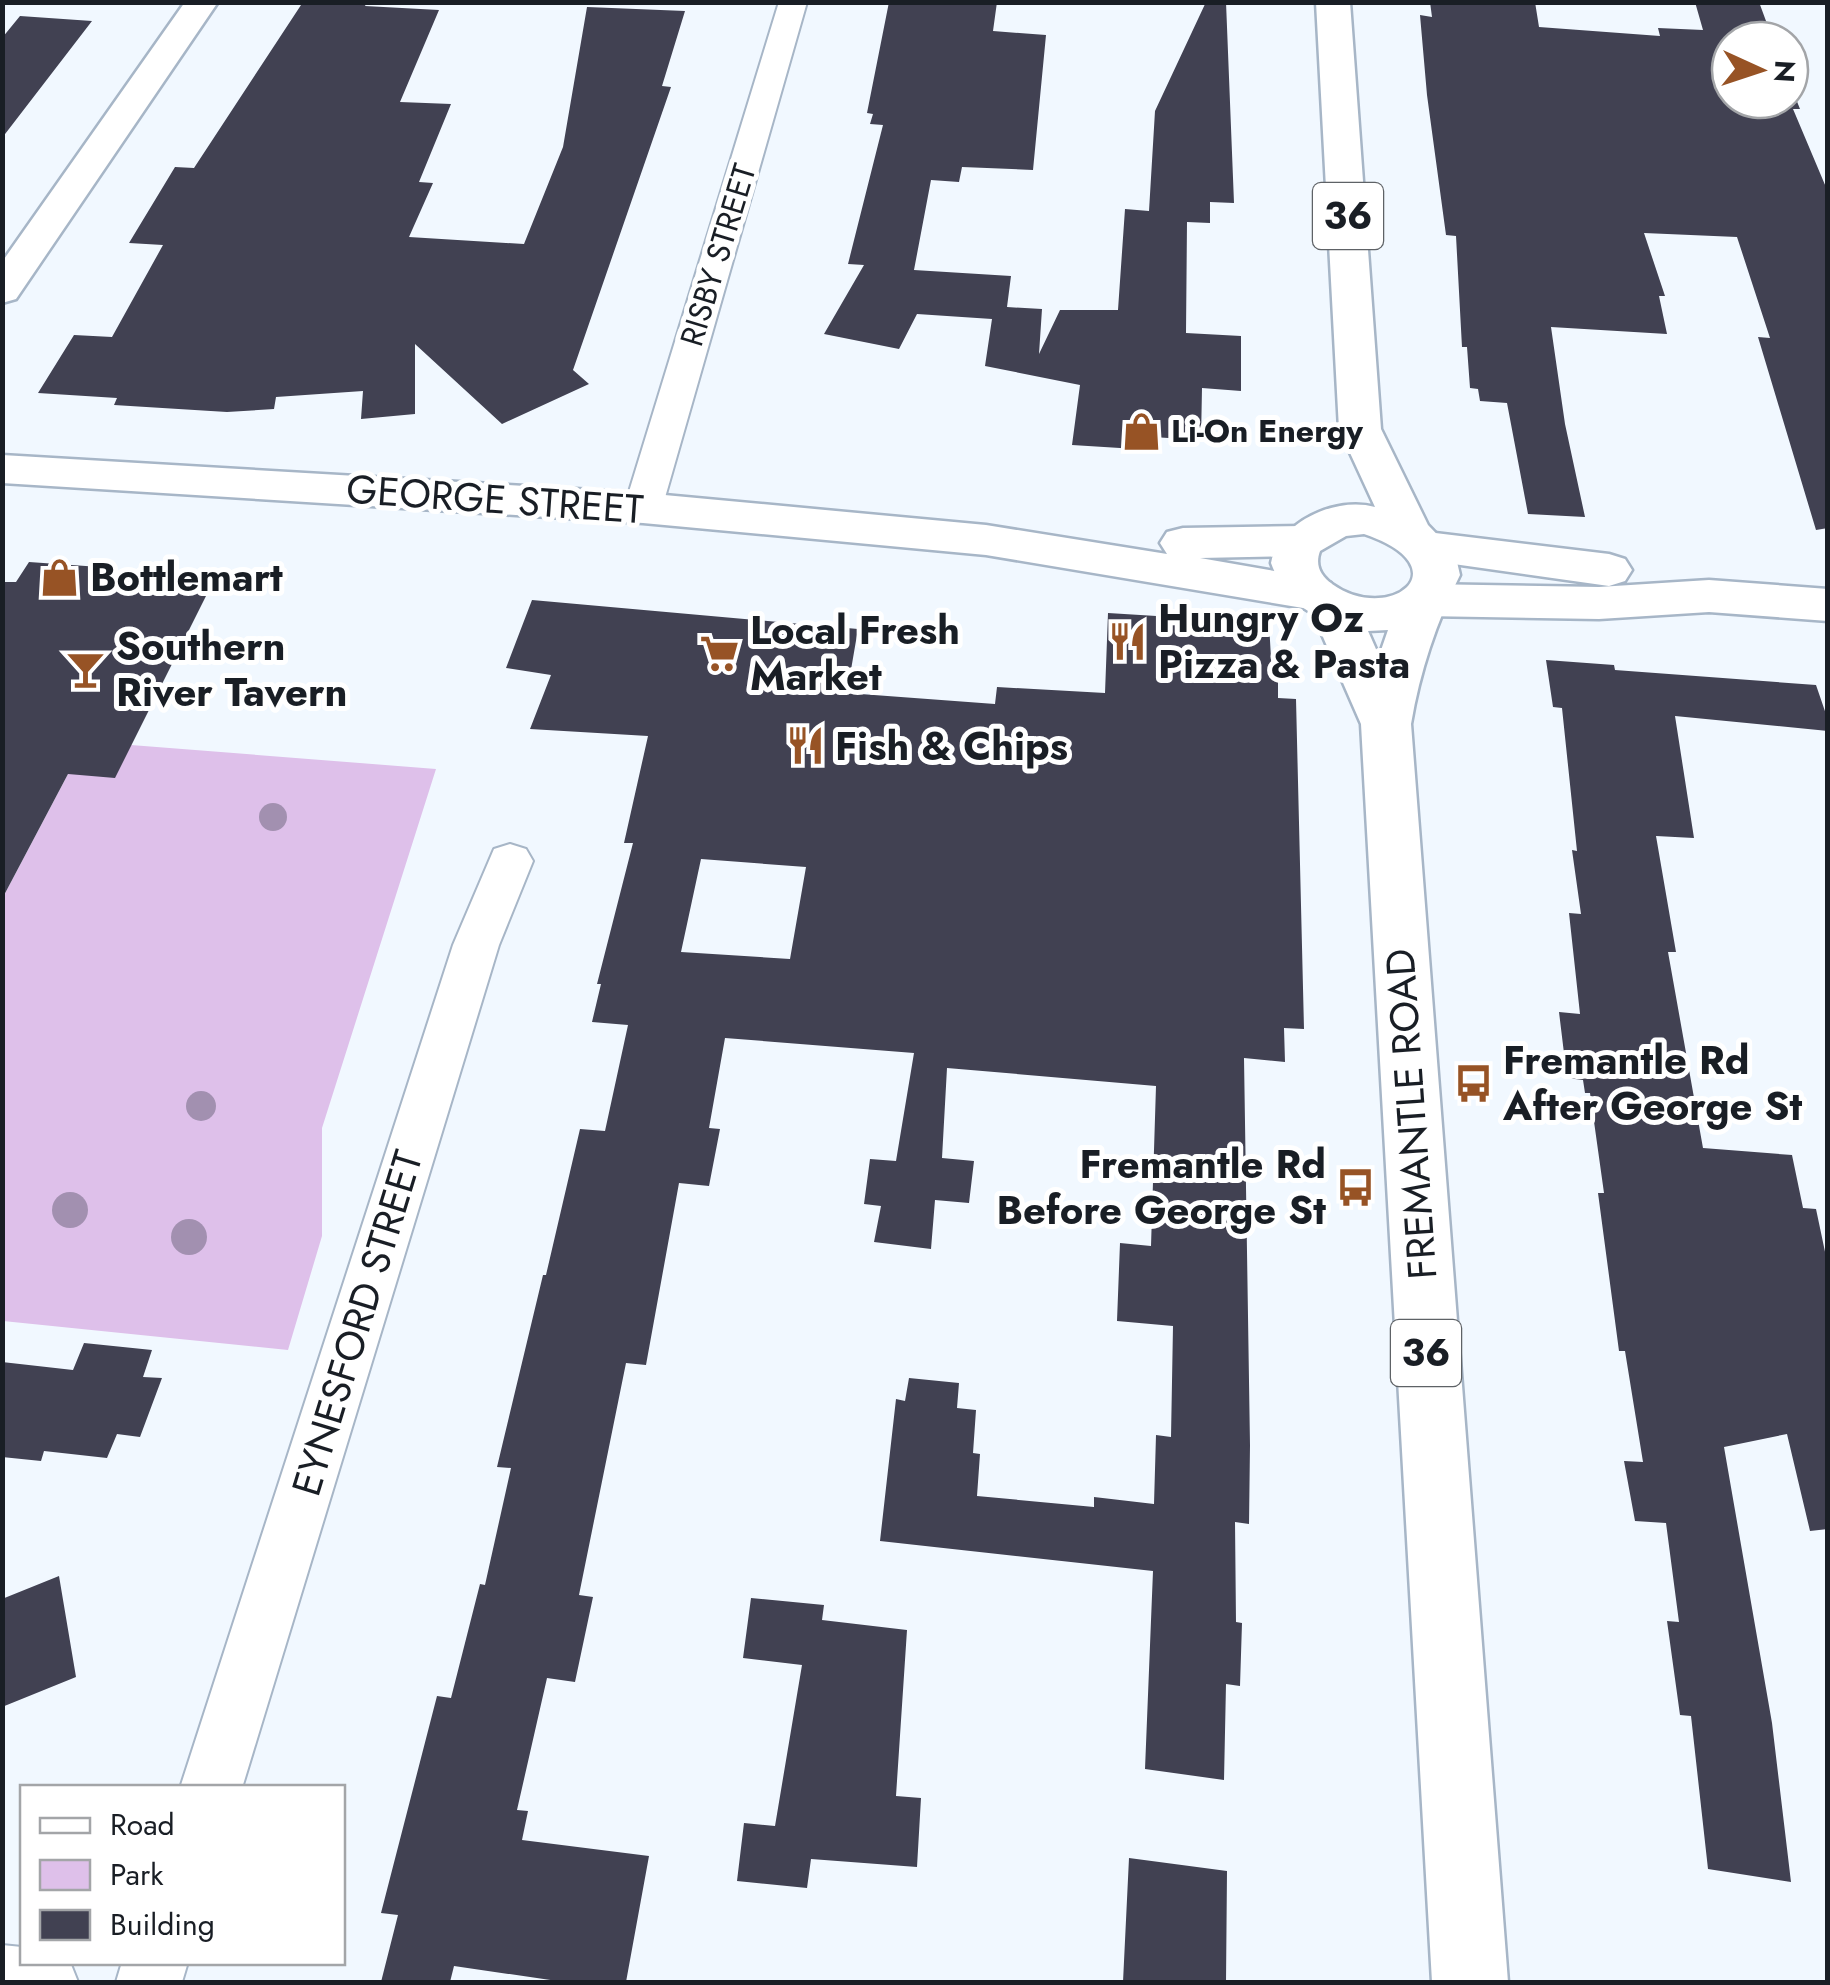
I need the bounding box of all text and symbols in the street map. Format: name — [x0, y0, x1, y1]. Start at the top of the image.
north arrow — [1710, 20, 1810, 120]
text: N — [1763, 59, 1806, 83]
street label: RISBY STREET — [668, 158, 768, 352]
road number: 36 — [1313, 183, 1383, 249]
place label: Li-On Energy — [1171, 408, 1363, 454]
shop icon: Li-On Energy — [1120, 410, 1162, 452]
street label: GEORGE STREET — [345, 460, 646, 538]
place label: Bottlemart — [90, 548, 283, 606]
shop icon: Bottlemart — [39, 556, 81, 598]
place label: Hungry Oz Pizza & Pasta — [1158, 589, 1410, 693]
place label: Local Fresh Market — [750, 601, 960, 705]
place label: Southern River Tavern — [116, 617, 347, 721]
restaurant icon: Hungry Oz Pizza & Pasta — [1107, 620, 1149, 662]
supermarket icon: Local Fresh Market — [699, 632, 741, 674]
bar icon: Southern River Tavern — [65, 648, 107, 690]
place label: Fish & Chips — [835, 717, 1068, 775]
restaurant icon: Fish & Chips — [784, 725, 826, 767]
street label: FREMANTLE ROAD — [1371, 947, 1451, 1281]
place label: Fremantle Rd After George St — [1502, 1031, 1802, 1135]
bus stop icon: Fremantle Rd After George St — [1452, 1062, 1494, 1104]
place label: Fremantle Rd Before George St — [996, 1135, 1326, 1239]
street label: EYNESFORD STREET — [277, 1143, 437, 1503]
bus stop icon: Fremantle Rd Before George St — [1335, 1166, 1377, 1208]
road number: 36 — [1391, 1320, 1461, 1386]
legend — [20, 1785, 345, 1965]
text: Road — [110, 1803, 175, 1846]
text: Park — [110, 1853, 164, 1896]
text: Building — [110, 1903, 215, 1946]

